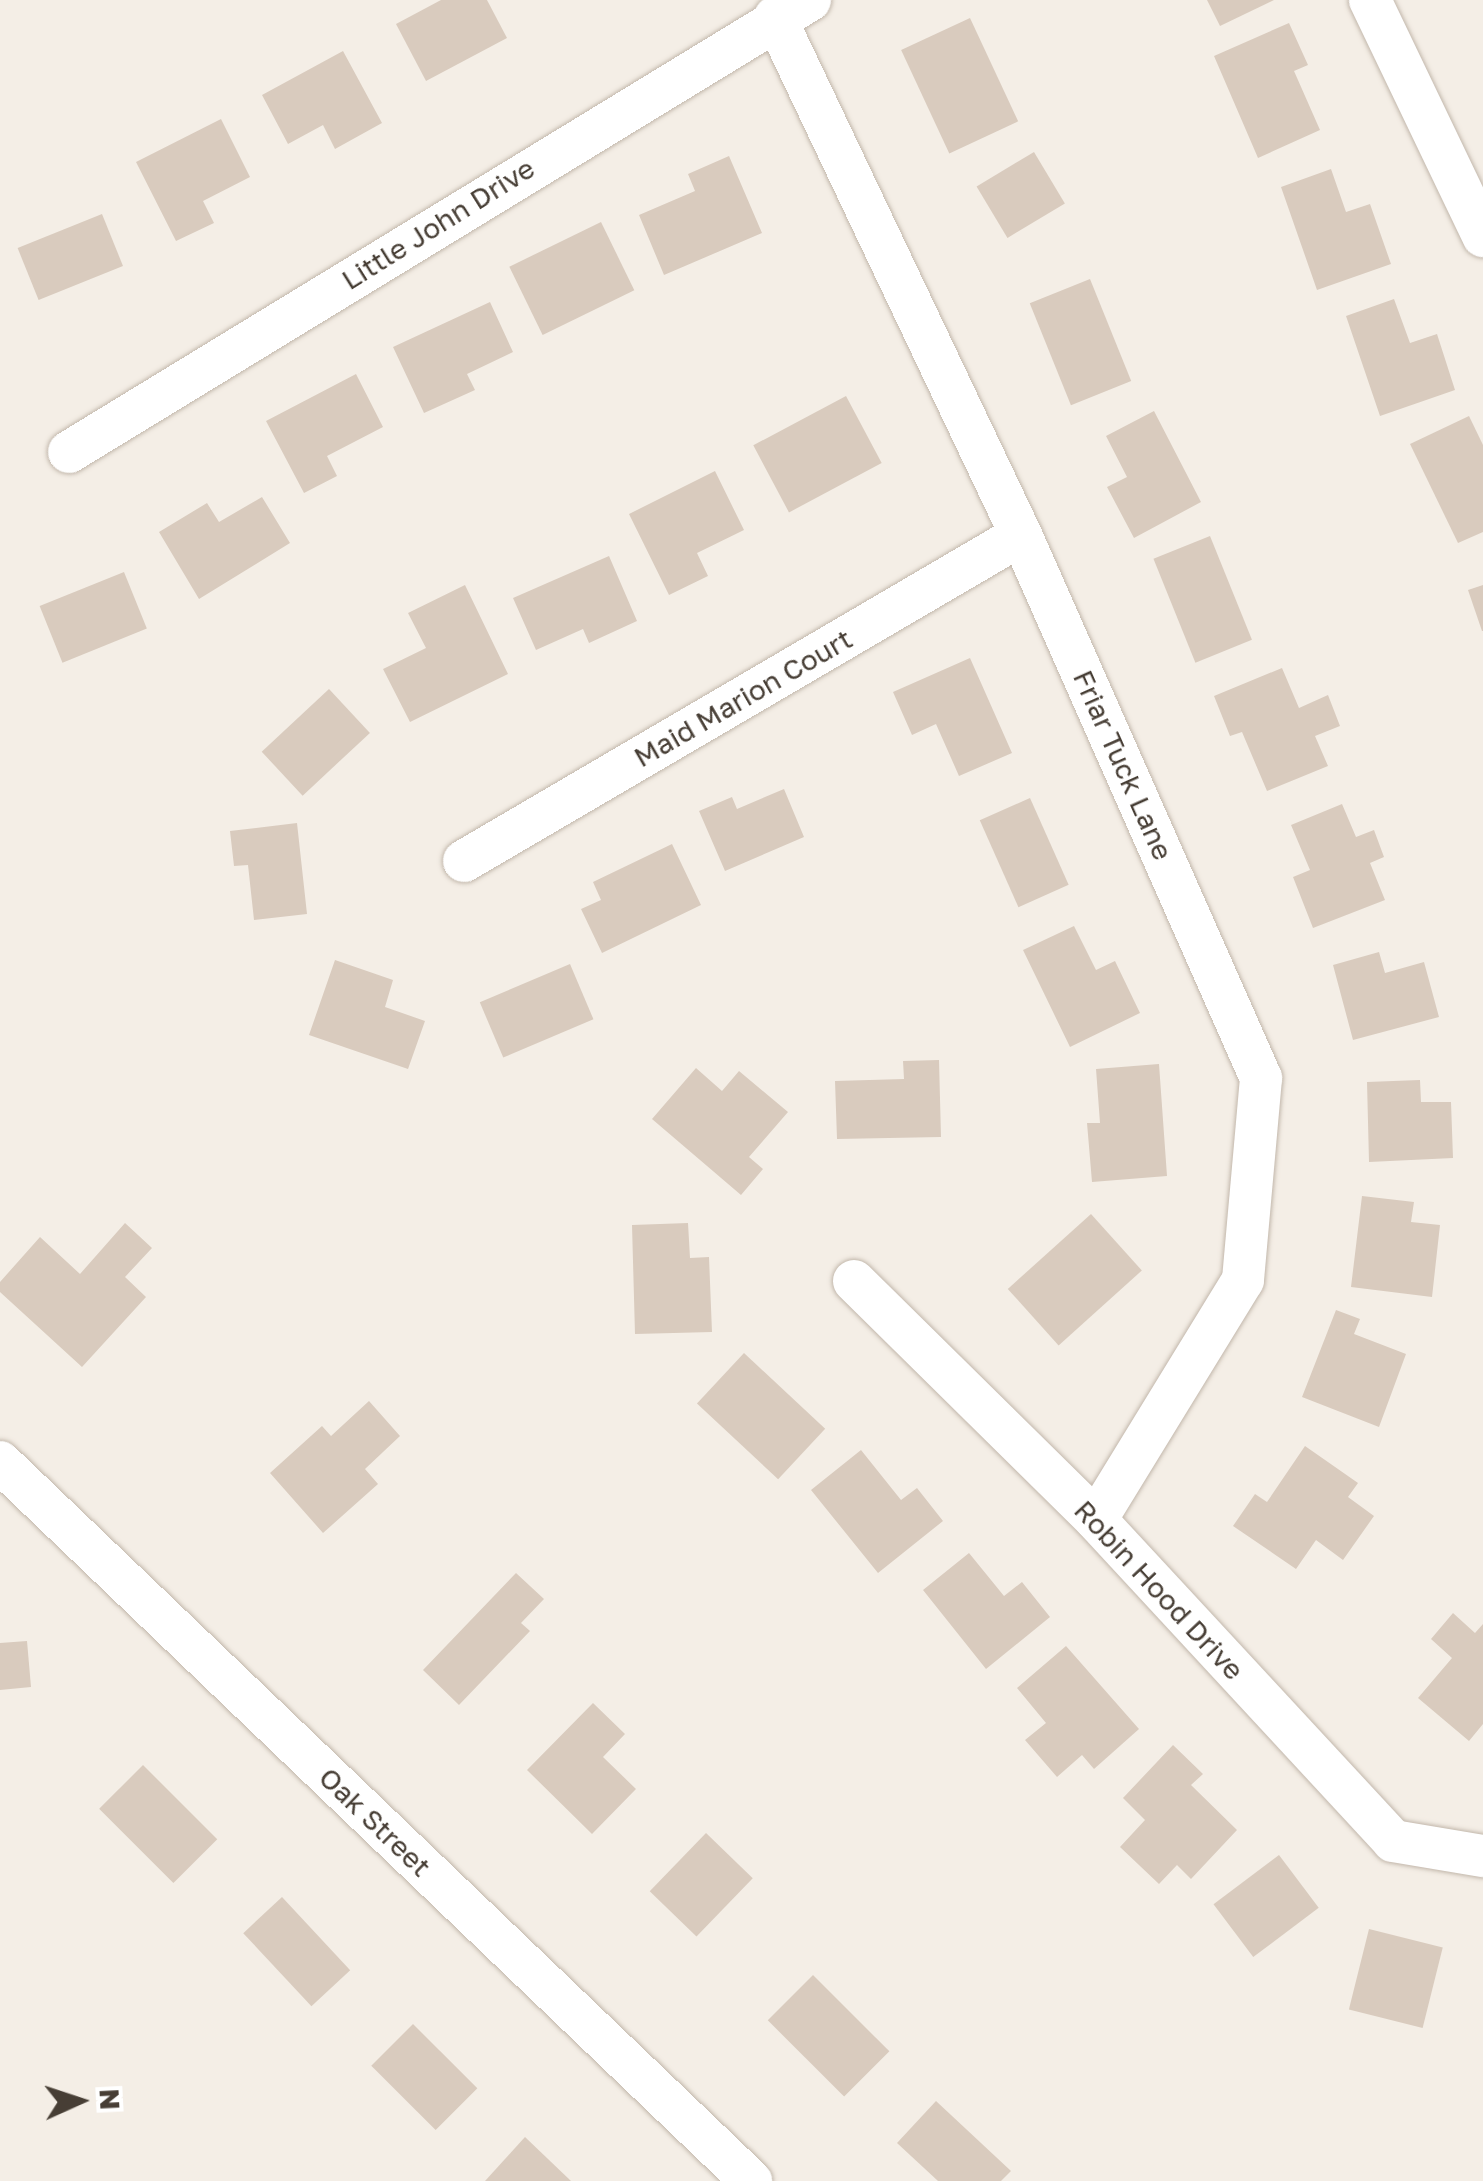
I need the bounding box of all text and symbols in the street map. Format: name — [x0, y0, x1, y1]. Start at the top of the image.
street label: Little John Drive — [336, 151, 540, 297]
street label: Maid Marion Court — [628, 622, 858, 774]
street label: Friar Tuck Lane — [1066, 665, 1180, 865]
street label: Robin Hood Drive — [1067, 1493, 1251, 1687]
street label: Oak Street — [312, 1761, 438, 1883]
north arrow — [30, 2051, 130, 2151]
text: N — [93, 2088, 127, 2111]

